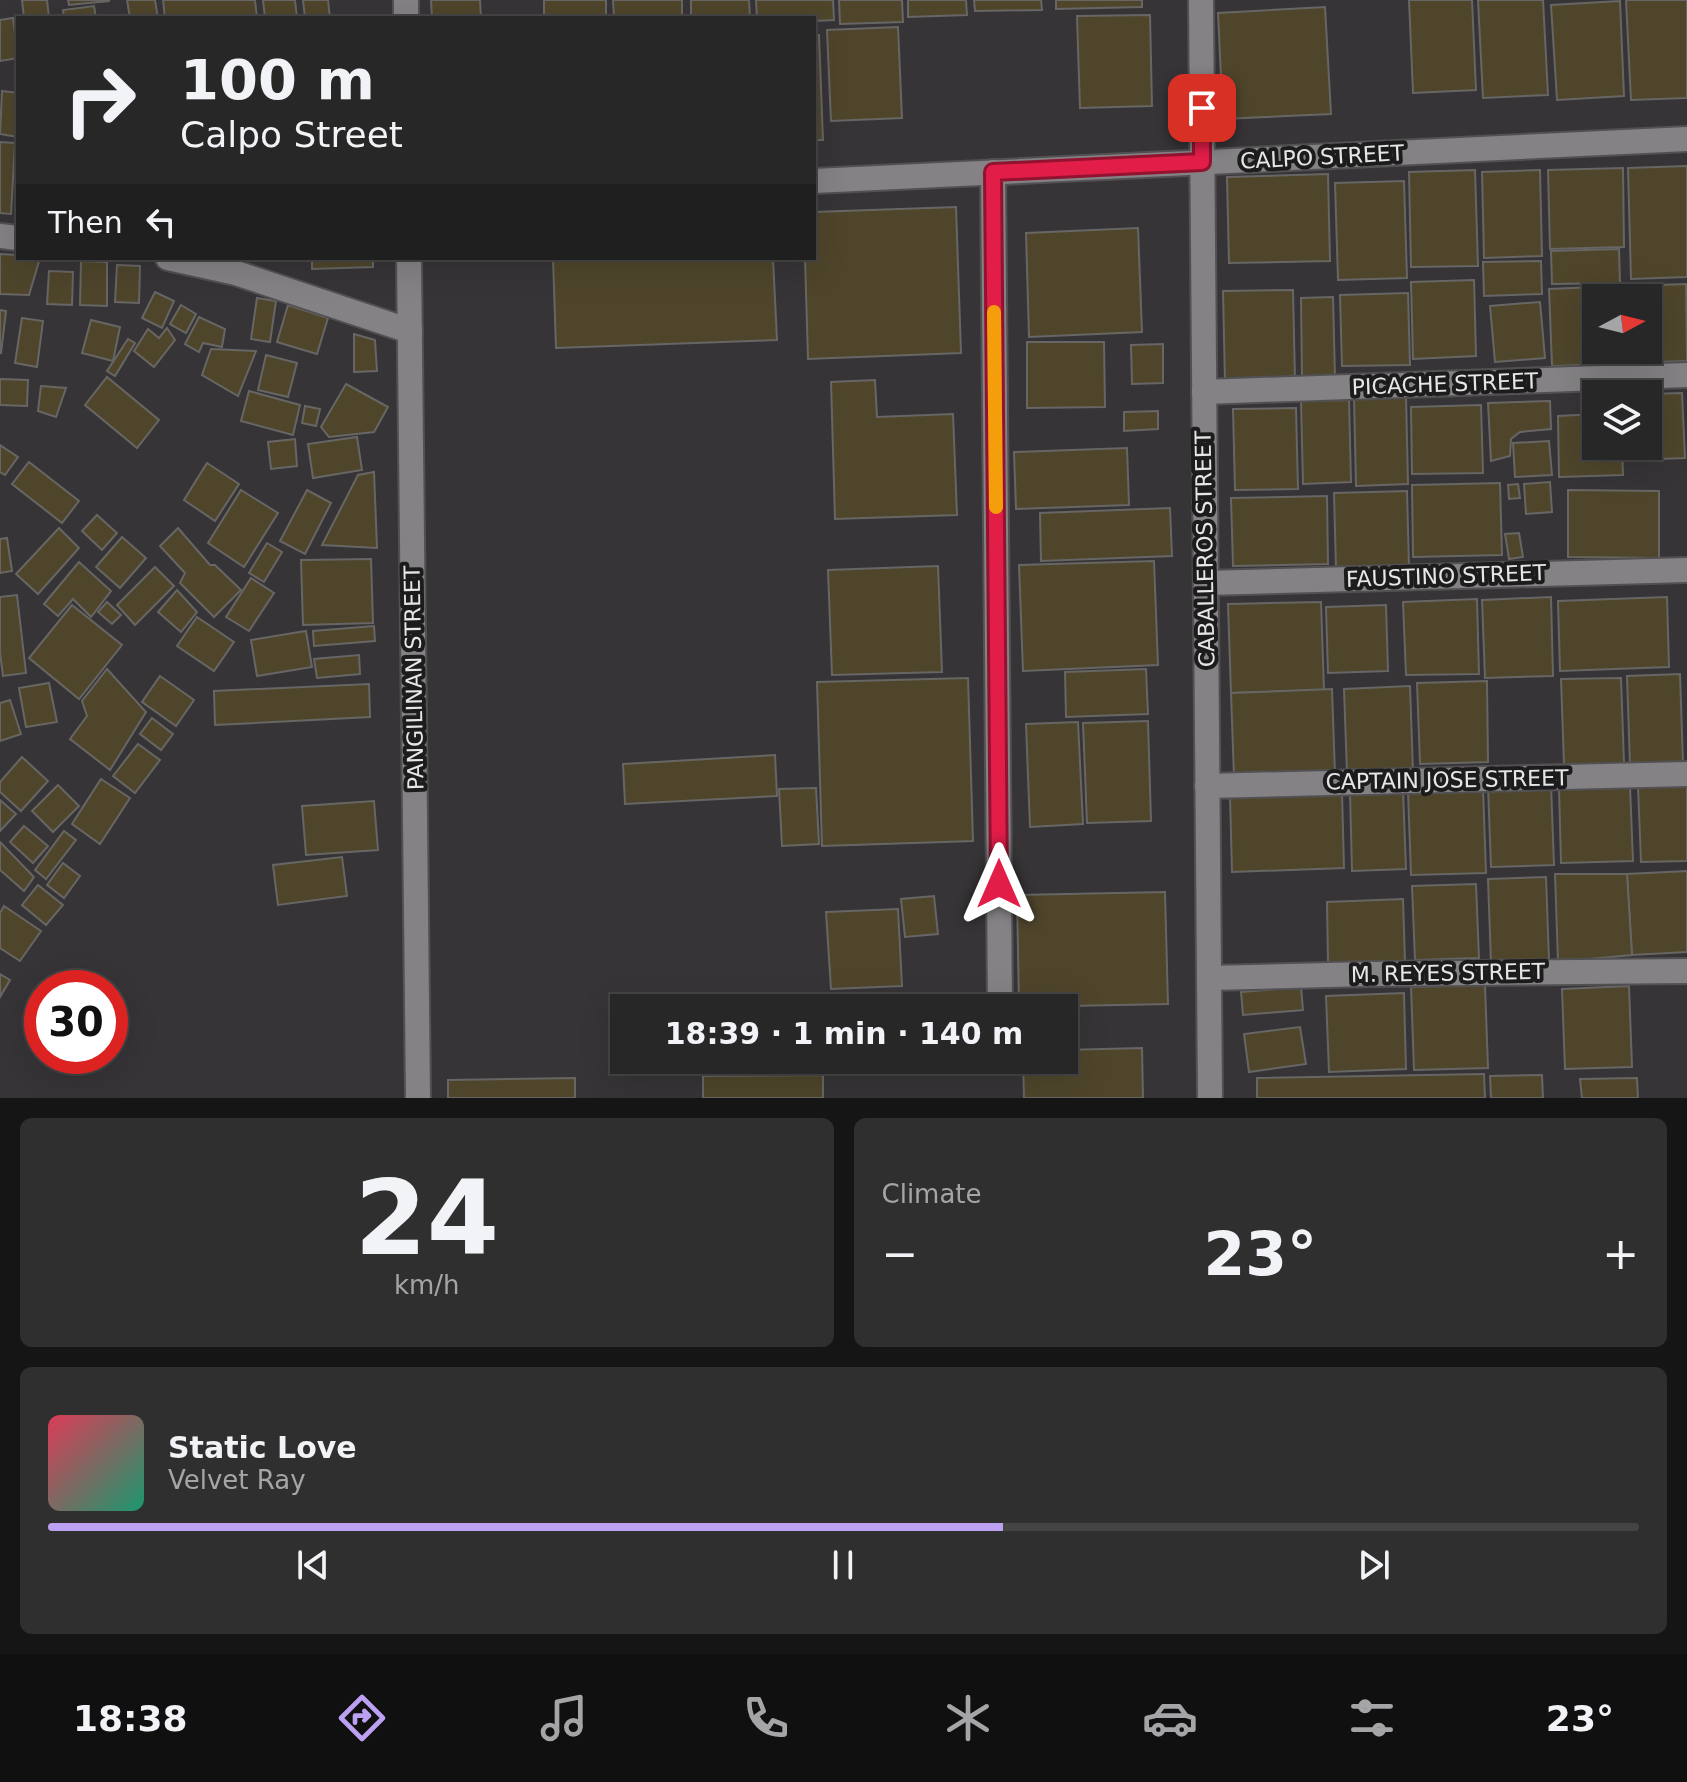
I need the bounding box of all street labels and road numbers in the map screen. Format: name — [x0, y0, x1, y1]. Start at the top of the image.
street label: CALPO STREET — [1239, 140, 1405, 174]
street label: PICACHE STREET — [1351, 368, 1539, 400]
street label: CABALLEROS STREET — [1190, 430, 1220, 667]
street label: FAUSTINO STREET — [1345, 560, 1547, 592]
street label: PANGILINAN STREET — [400, 565, 428, 790]
street label: CAPTAIN JOSE STREET — [1325, 765, 1569, 795]
street label: M. REYES STREET — [1351, 959, 1546, 987]

